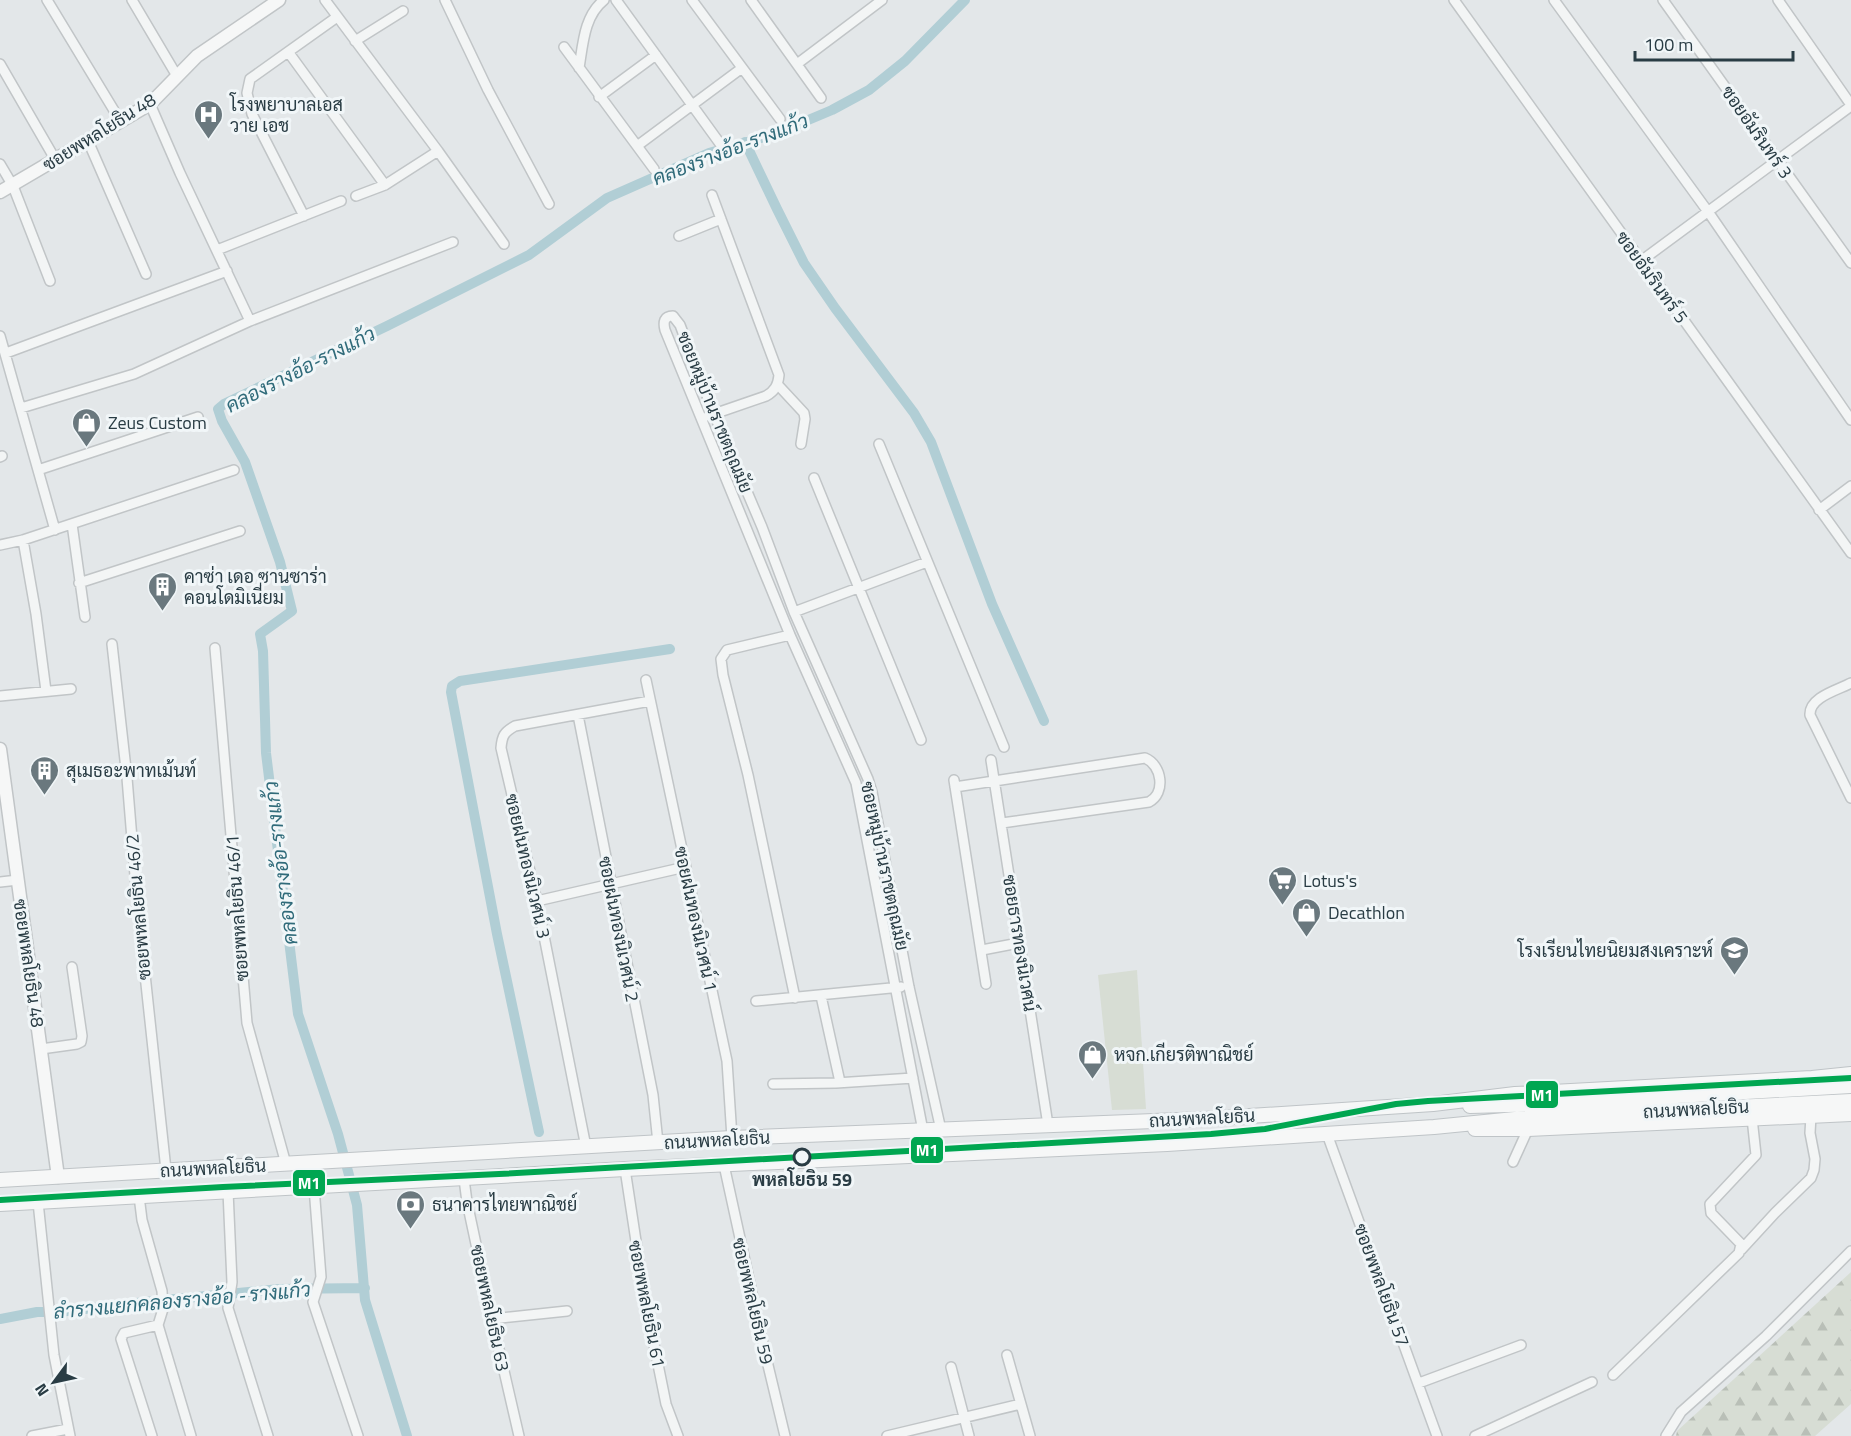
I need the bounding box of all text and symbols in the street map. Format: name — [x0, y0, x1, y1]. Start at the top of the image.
scale bar — [1635, 24, 1792, 62]
text: 100 m — [1644, 31, 1693, 58]
street label: ซอยอัมรินทร์ 3 — [1715, 80, 1799, 184]
street label: ซอยพหลโยธิน 48 — [37, 86, 161, 178]
place label: โรงพยาบาลเอส วาย เอช — [229, 91, 343, 139]
hospital icon: โรงพยาบาลเอส วาย เอช — [193, 98, 225, 140]
water label: คลองรางอ้อ-รางแก้ว — [647, 105, 813, 193]
street label: ซอยอัมรินทร์ 5 — [1609, 225, 1695, 329]
water label: คลองรางอ้อ-รางแก้ว — [219, 318, 381, 420]
street label: ซอยหมู่บ้านราชตฤณมัย — [670, 327, 760, 497]
shop icon: Zeus Custom — [71, 406, 103, 448]
place label: Zeus Custom — [108, 409, 207, 436]
place label: คาซ่า เดอ ซานซาร่า คอนโดมิเนี่ยม — [184, 563, 327, 611]
building icon: คาซ่า เดอ ซานซาร่า คอนโดมิเนี่ยม — [147, 570, 179, 612]
building icon: สุเมธอะพาทเม้นท์ — [29, 754, 61, 796]
place label: สุเมธอะพาทเม้นท์ — [66, 757, 196, 784]
water label: คลองรางอ้อ-รางแก้ว — [255, 779, 305, 947]
street label: ซอยหมู่บ้านราชตฤณมัย — [854, 779, 916, 953]
street label: ซอยฝนทองนิเวศน์ 3 — [498, 791, 558, 941]
street label: ซอยพหลโยธิน 46/2 — [118, 833, 158, 981]
street label: ซอยพหลโยธิน 46/1 — [218, 834, 256, 982]
street label: ซอยฝนทองนิเวศน์ 1 — [667, 844, 725, 994]
street label: ซอยฝนทองนิเวศน์ 2 — [592, 854, 646, 1004]
supermarket icon: Lotus's — [1266, 864, 1298, 906]
place label: Lotus's — [1303, 867, 1357, 894]
street label: ซอยธารทองนิเวศน์ — [996, 873, 1044, 1013]
shop icon: Decathlon — [1291, 896, 1323, 938]
street label: ซอยพหลโยธิน 48 — [7, 897, 51, 1029]
place label: Decathlon — [1328, 899, 1405, 926]
school or university icon: โรงเรียนไทยนิยมสงเคราะห์ — [1718, 934, 1750, 976]
place label: โรงเรียนไทยนิยมสงเคราะห์ — [1517, 937, 1713, 964]
shop icon: หจก.เกียรติพาณิชย์ — [1077, 1038, 1109, 1080]
place label: หจก.เกียรติพาณิชย์ — [1114, 1041, 1253, 1068]
line badge: M1 — [1525, 1080, 1559, 1109]
text: M1 — [1531, 1083, 1553, 1107]
street label: ถนนพหลโยธิน — [1642, 1093, 1750, 1125]
street label: ถนนพหลโยธิน — [1148, 1102, 1256, 1134]
street label: ถนนพหลโยธิน — [663, 1124, 771, 1156]
line badge: M1 — [910, 1136, 944, 1164]
text: M1 — [916, 1138, 938, 1162]
marker: พหลโยธิน 59 — [793, 1148, 811, 1166]
street label: ถนนพหลโยธิน — [159, 1152, 267, 1184]
place label: พหลโยธิน 59 — [752, 1166, 852, 1193]
line badge: M1 — [292, 1169, 326, 1197]
text: M1 — [298, 1171, 320, 1195]
bank icon: ธนาคารไทยพาณิชย์ — [395, 1188, 427, 1230]
place label: ธนาคารไทยพาณิชย์ — [432, 1191, 577, 1218]
street label: ซอยพหลโยธิน 57 — [1347, 1220, 1417, 1350]
street label: ซอยพหลโยธิน 59 — [725, 1235, 781, 1367]
street label: ซอยพหลโยธิน 61 — [621, 1238, 673, 1370]
street label: ซอยพหลโยธิน 63 — [463, 1242, 517, 1374]
water label: ลำรางแยกคลองรางอ้อ - รางแก้ว — [52, 1273, 312, 1327]
north arrow — [24, 1352, 84, 1412]
text: N — [28, 1379, 55, 1401]

